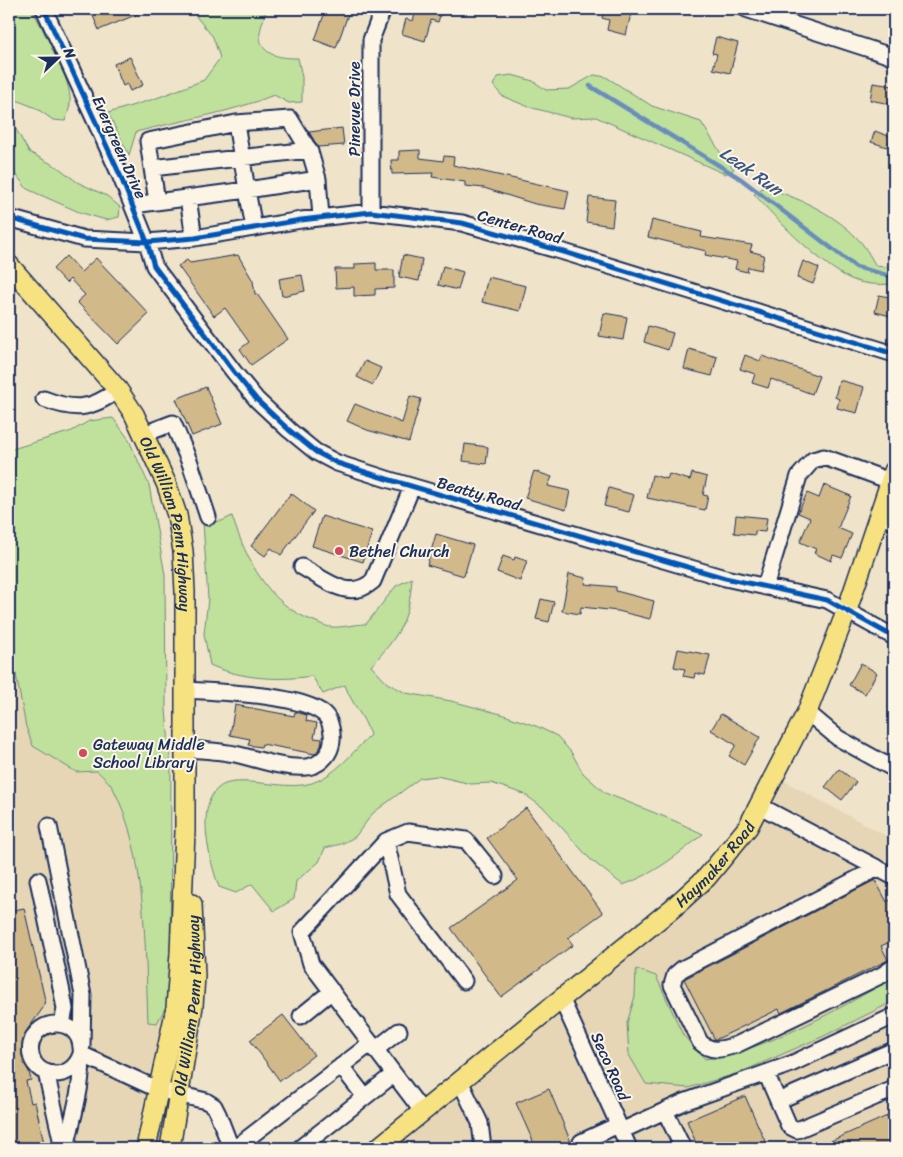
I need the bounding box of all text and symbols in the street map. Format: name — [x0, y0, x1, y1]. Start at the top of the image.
north arrow — [32, 32, 82, 82]
text: N — [56, 43, 83, 63]
street label: Pinevue Drive — [340, 61, 369, 157]
street label: Evergreen Drive — [84, 91, 155, 204]
water label: Leak Run — [713, 137, 791, 206]
street label: Center Road — [474, 201, 567, 253]
street label: Old William Penn Highway — [131, 431, 199, 612]
street label: Beatty Road — [433, 468, 526, 520]
place label: Bethel Church — [349, 537, 450, 566]
marker: Bethel Church — [333, 545, 345, 557]
place label: Gateway Middle School Library — [93, 730, 205, 777]
marker: Gateway Middle School Library — [77, 747, 89, 759]
street label: Haymaker Road — [668, 815, 764, 915]
street label: Old William Penn Highway — [165, 914, 210, 1098]
street label: Seco Road — [583, 1027, 639, 1107]

